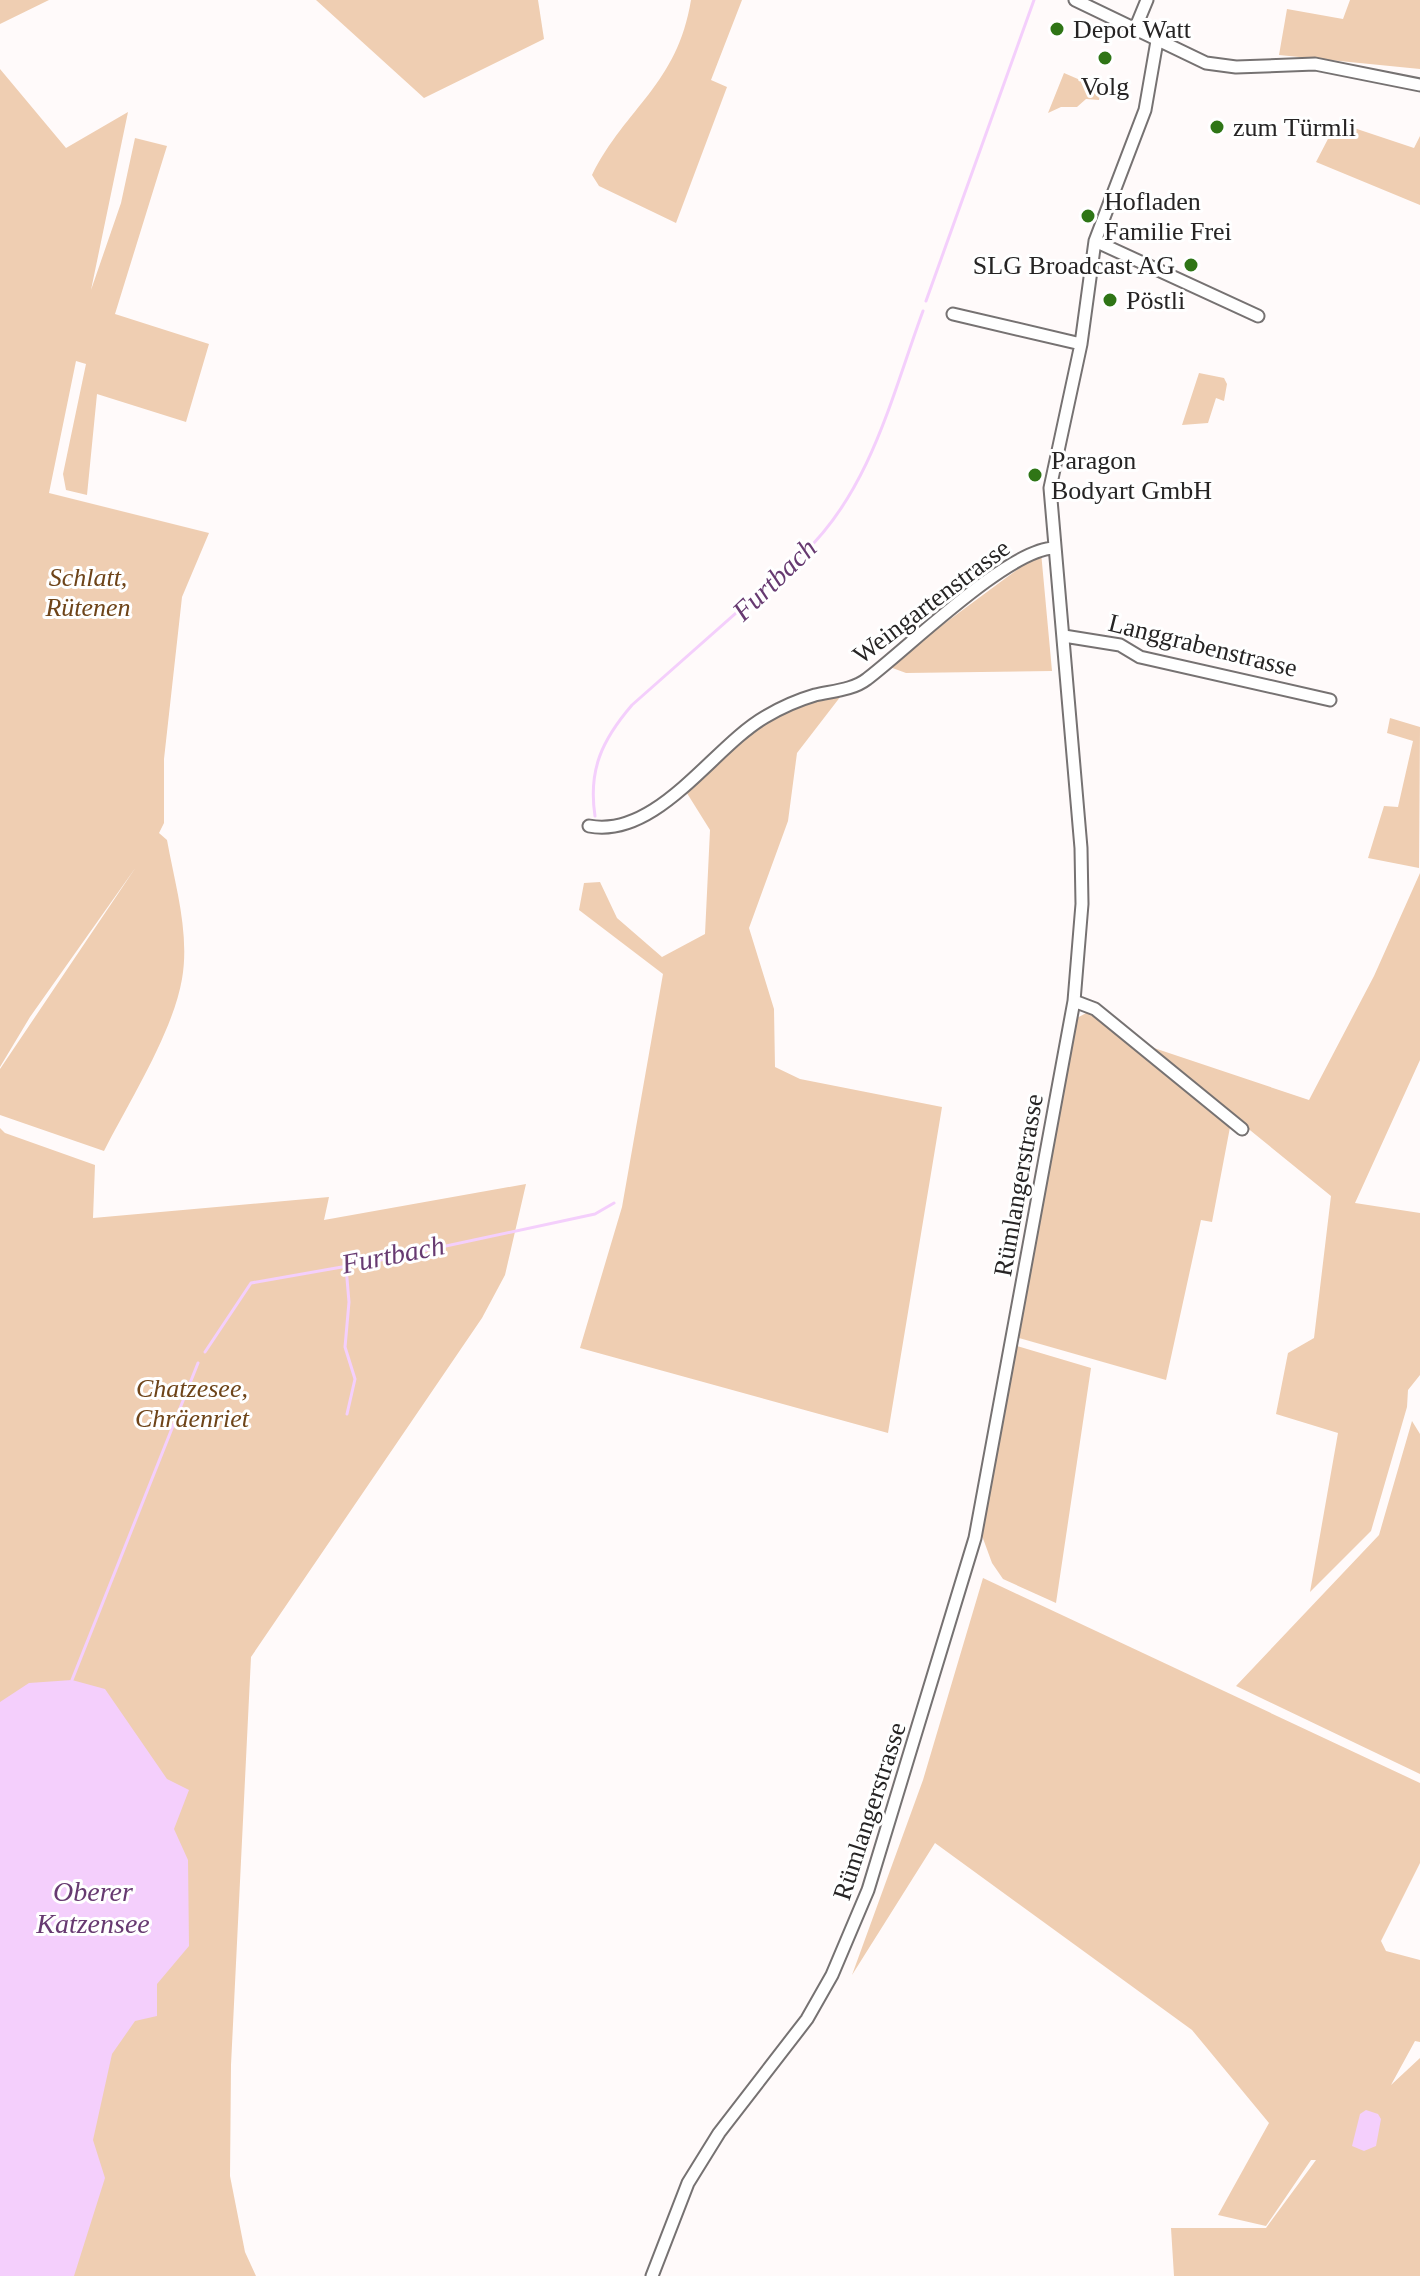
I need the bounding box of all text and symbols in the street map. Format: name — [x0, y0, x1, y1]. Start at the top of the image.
place label: Depot Watt — [1073, 15, 1192, 44]
marker: Depot Watt — [1048, 20, 1066, 38]
marker: Volg — [1096, 49, 1114, 67]
place label: Volg — [1081, 72, 1129, 101]
place label: zum Türmli — [1233, 113, 1356, 142]
marker: zum Türmli — [1208, 118, 1226, 136]
place label: Hofladen Familie Frei — [1104, 187, 1232, 246]
marker: Hofladen Familie Frei — [1079, 207, 1097, 225]
place label: SLG Broadcast AG — [973, 251, 1175, 280]
marker: SLG Broadcast AG — [1182, 256, 1200, 274]
place label: Pöstli — [1126, 286, 1185, 315]
marker: Pöstli — [1101, 291, 1119, 309]
place label: Paragon Bodyart GmbH — [1051, 446, 1212, 505]
marker: Paragon Bodyart GmbH — [1026, 466, 1044, 484]
water label: Furtbach — [725, 532, 823, 627]
street label: Weingartenstrasse — [847, 533, 1015, 670]
park label: Schlatt, Rütenen — [44, 563, 131, 622]
street label: Langgrabenstrasse — [1106, 608, 1300, 683]
street label: Rümlangerstrasse — [988, 1092, 1049, 1279]
water label: Furtbach — [338, 1229, 447, 1280]
park label: Chatzesee, Chräenriet — [135, 1374, 250, 1433]
street label: Rümlangerstrasse — [827, 1719, 912, 1904]
water label: Oberer Katzensee — [35, 1876, 150, 1939]

